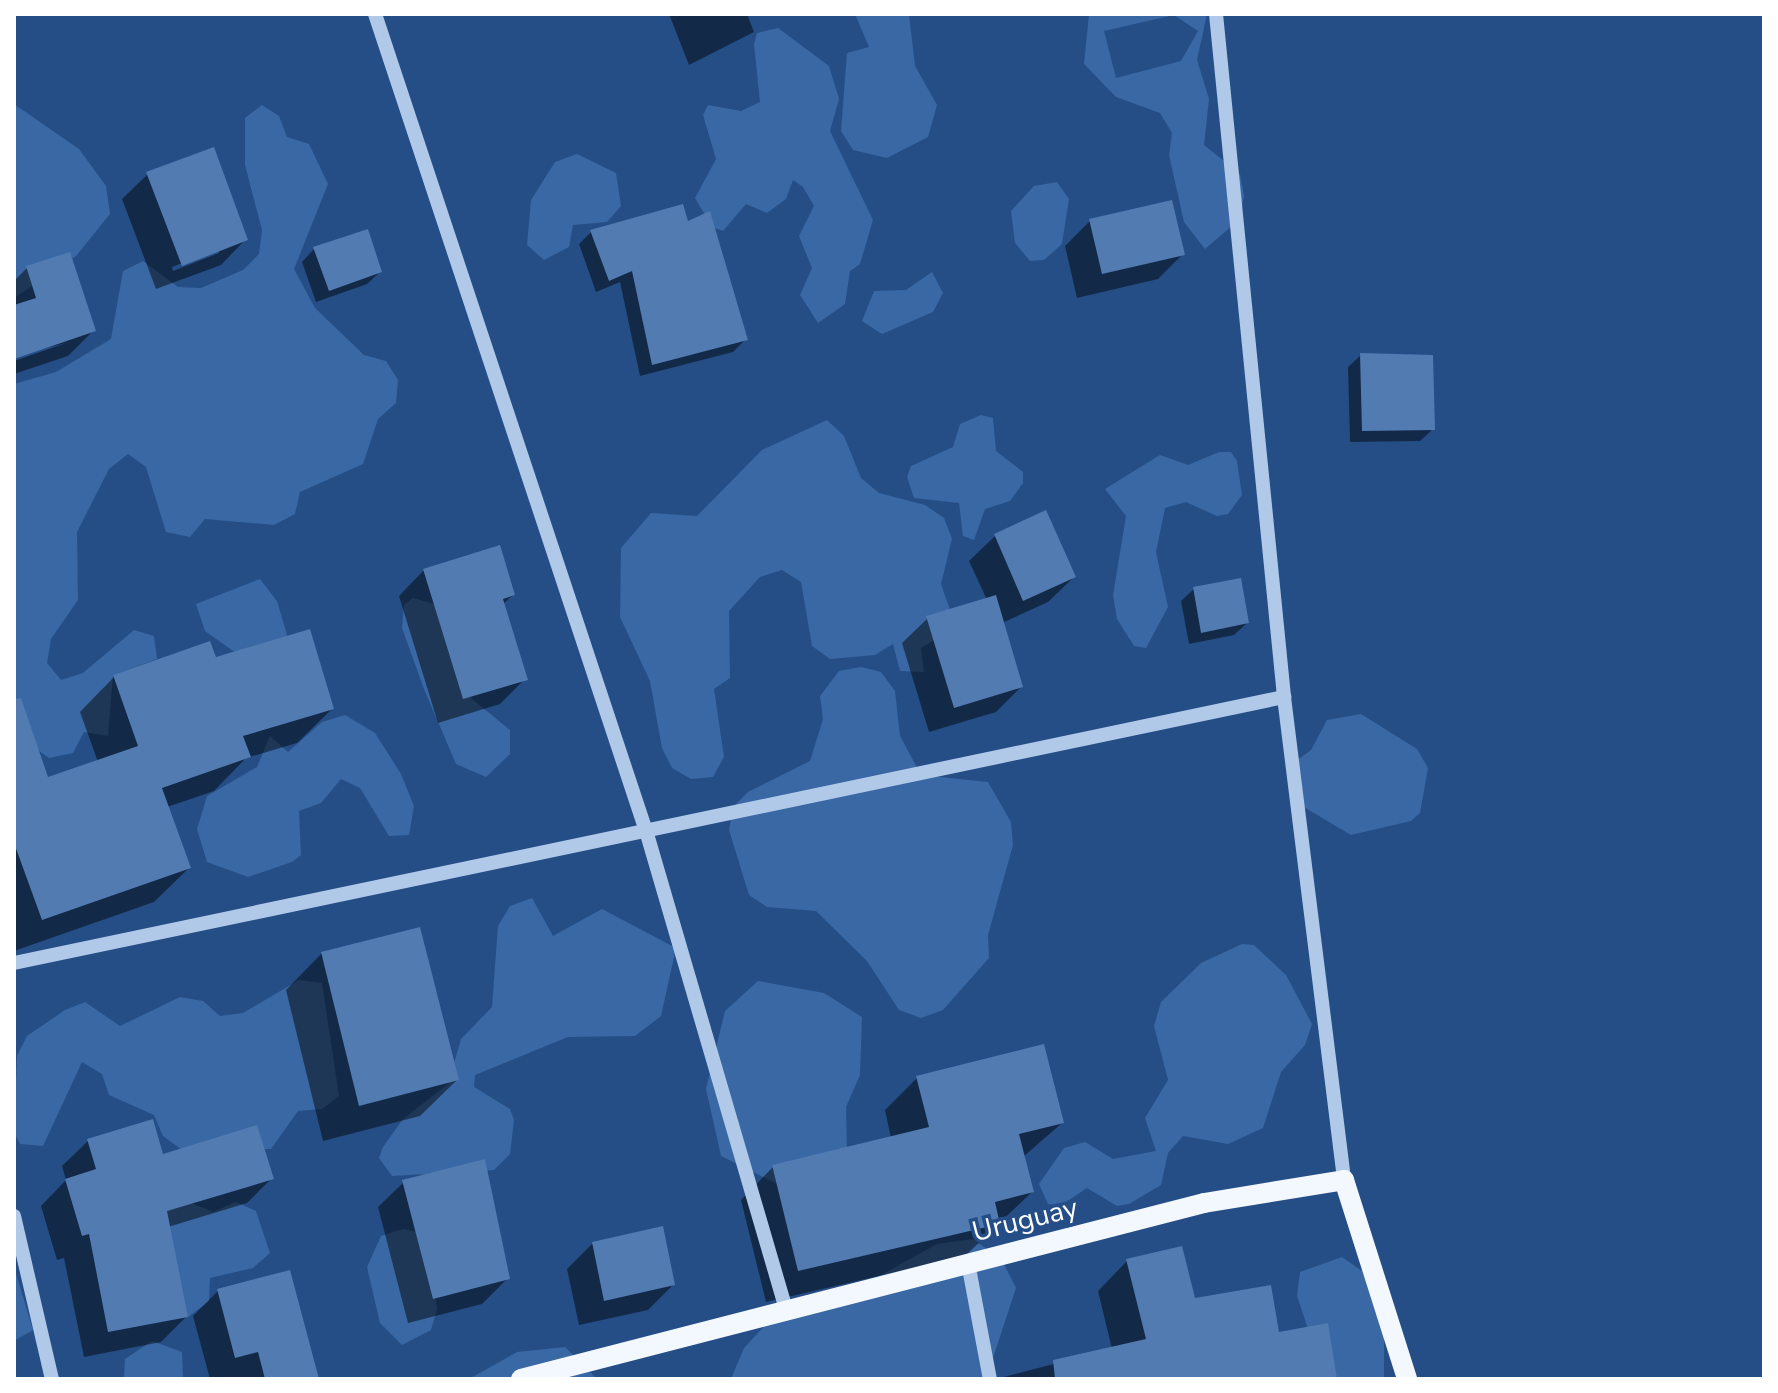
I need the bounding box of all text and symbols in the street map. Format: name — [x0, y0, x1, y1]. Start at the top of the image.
street label: Uruguay — [969, 1191, 1081, 1249]

